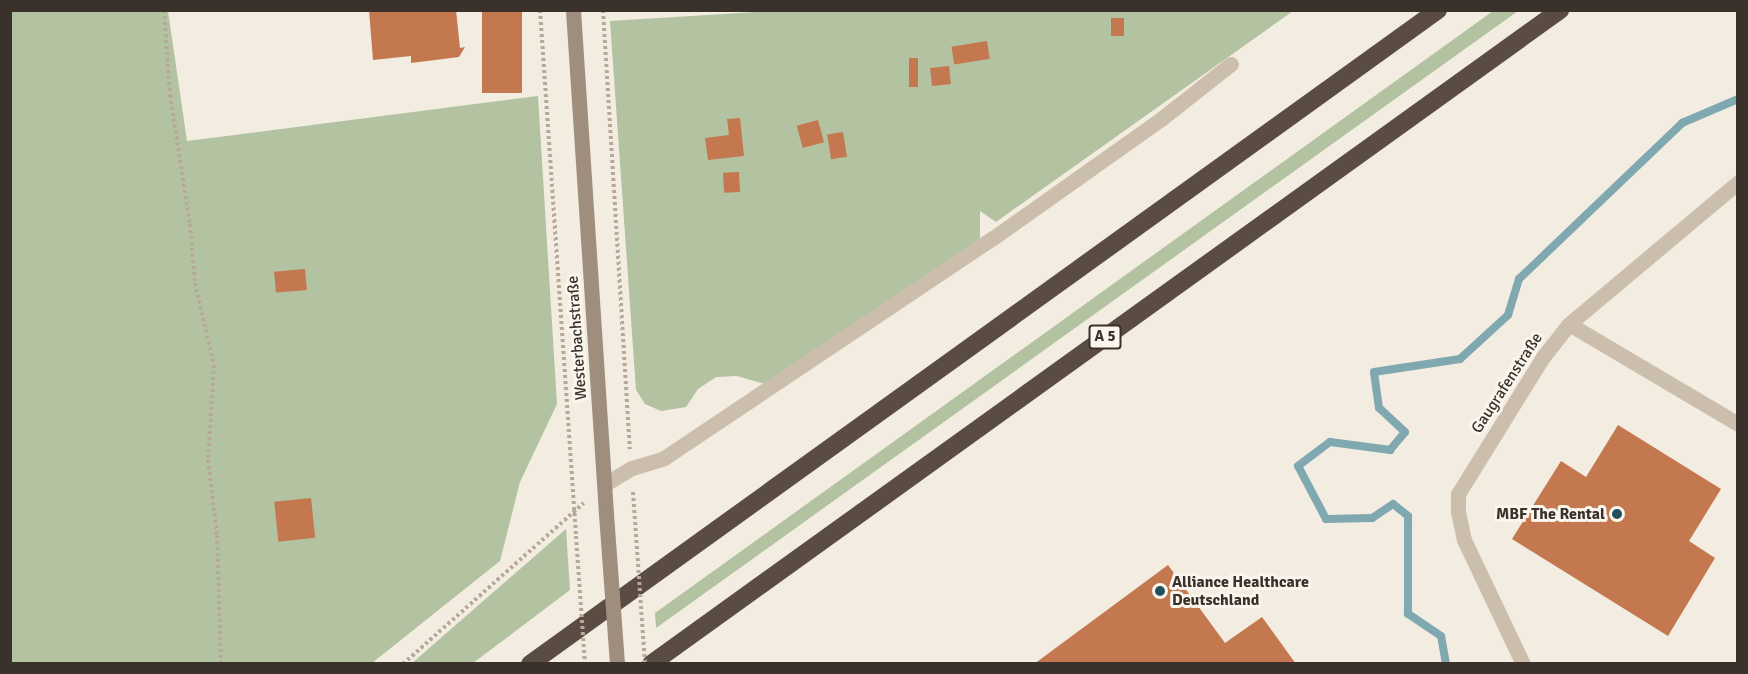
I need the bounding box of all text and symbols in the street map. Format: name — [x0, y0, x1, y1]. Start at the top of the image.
street label: Westerbachstraße — [563, 275, 591, 401]
road number: A 5 — [1088, 325, 1122, 349]
street label: Gaugrafenstraße — [1467, 329, 1547, 437]
place label: MBF The Rental — [1496, 504, 1605, 524]
marker: MBF The Rental — [1610, 507, 1624, 521]
place label: Alliance Healthcare Deutschland — [1172, 572, 1309, 610]
marker: Alliance Healthcare Deutschland — [1153, 584, 1167, 598]

